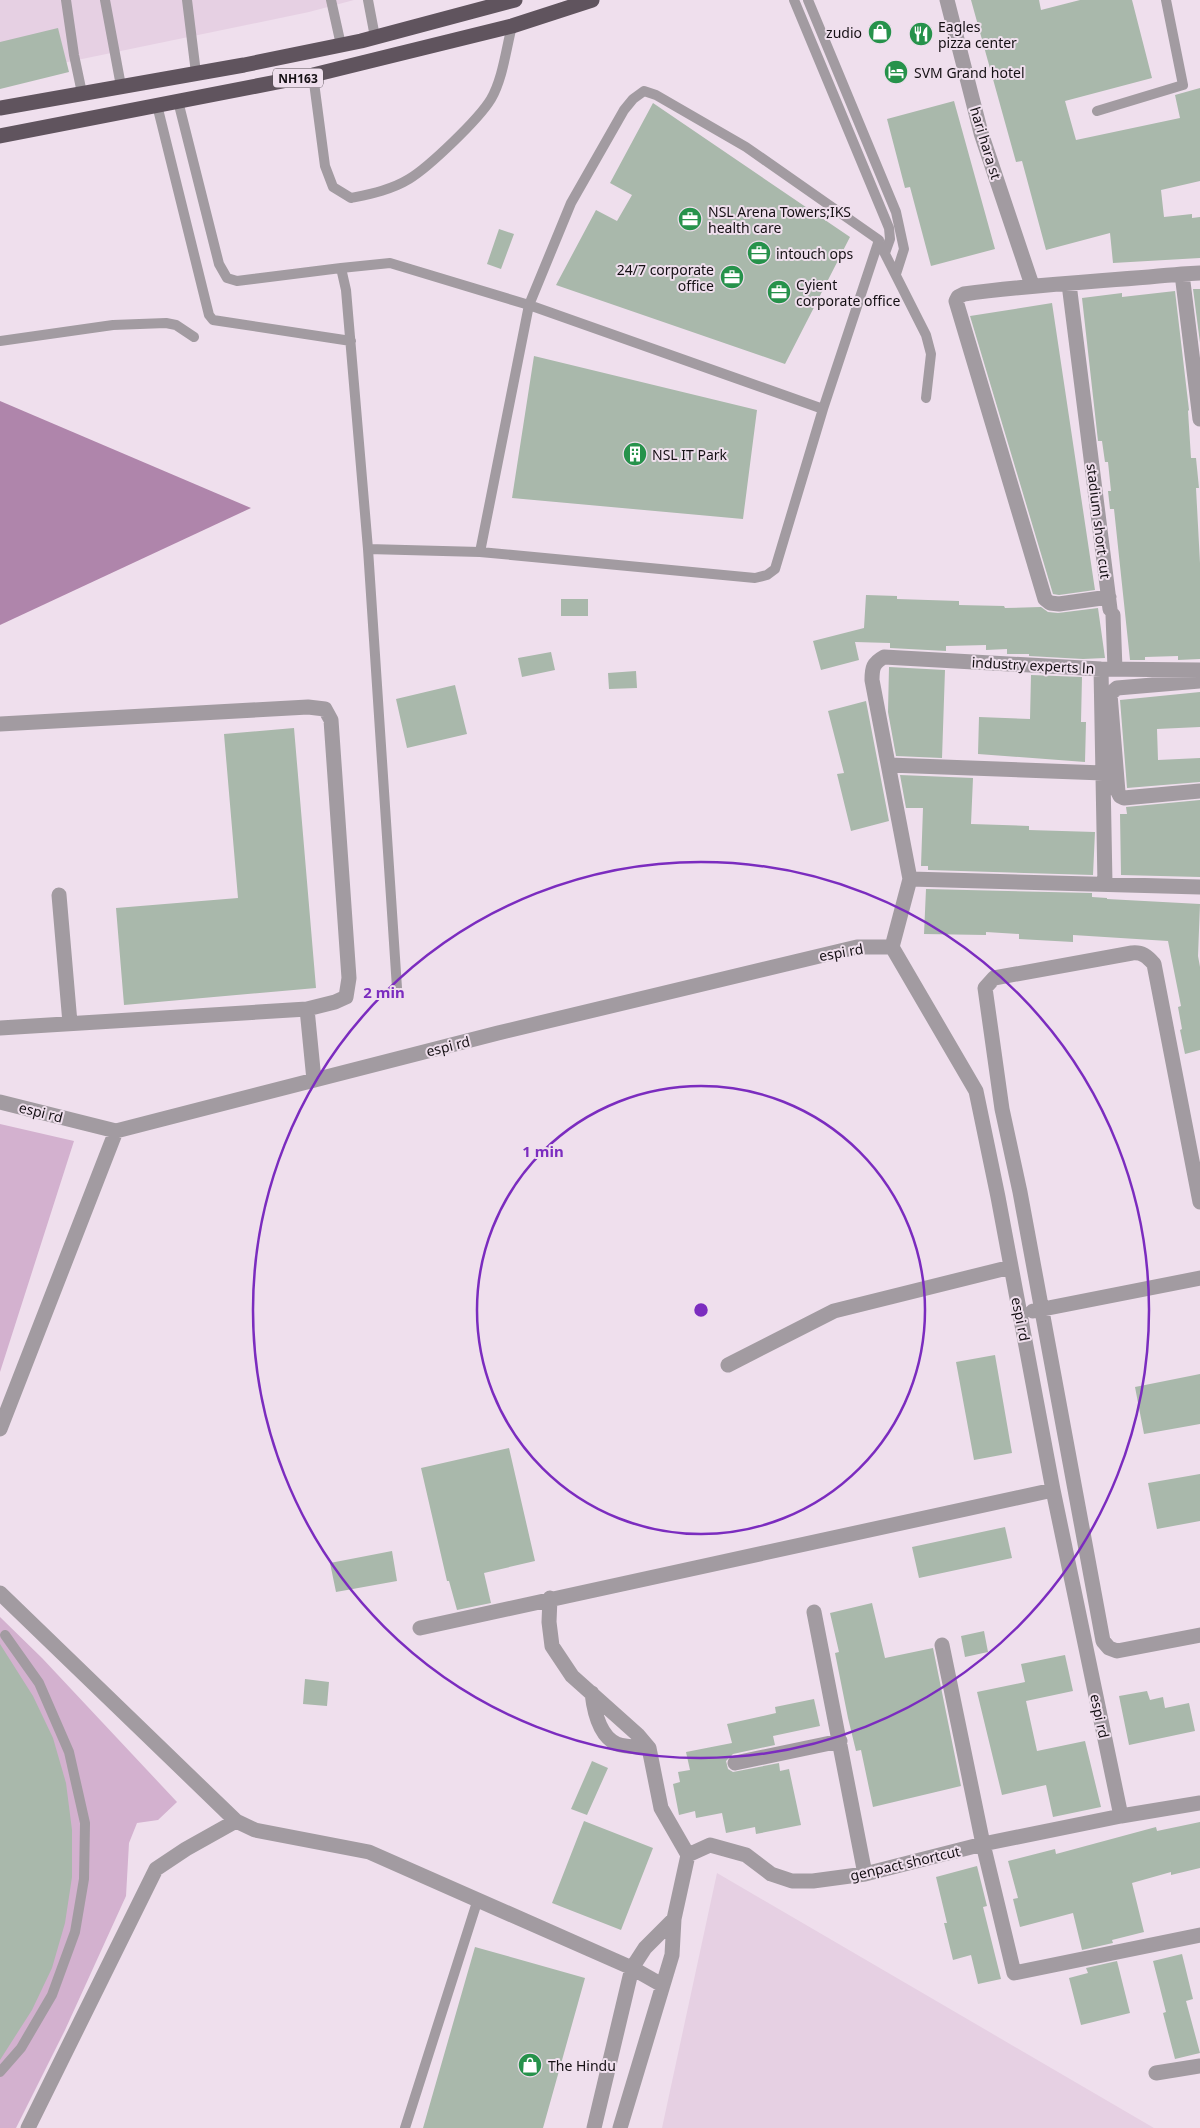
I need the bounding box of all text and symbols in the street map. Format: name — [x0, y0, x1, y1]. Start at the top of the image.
place label: Eagles pizza center — [938, 17, 1017, 52]
shop icon: zudio — [867, 19, 893, 45]
restaurant icon: Eagles pizza center — [908, 21, 934, 47]
place label: zudio — [826, 23, 862, 42]
hotel icon: SVM Grand hotel — [883, 59, 909, 85]
place label: SVM Grand hotel — [914, 63, 1025, 82]
road number: NH163 — [273, 68, 323, 88]
street label: hari hara st — [966, 104, 1006, 182]
place label: NSL Arena Towers;IKS health care — [708, 202, 851, 237]
office icon: NSL Arena Towers;IKS health care — [677, 206, 703, 232]
office icon: intouch ops — [746, 240, 772, 266]
place label: intouch ops — [776, 244, 854, 263]
place label: 24/7 corporate office — [617, 260, 714, 295]
office icon: 24/7 corporate office — [719, 264, 745, 290]
place label: Cyient corporate office — [796, 275, 900, 310]
office icon: Cyient corporate office — [766, 279, 792, 305]
building icon: NSL IT Park — [622, 441, 648, 467]
place label: NSL IT Park — [652, 445, 728, 464]
street label: stadium short cut — [1083, 462, 1115, 580]
street label: industry experts ln — [971, 652, 1095, 678]
street label: espi rd — [817, 939, 865, 965]
text: 2 min — [363, 982, 405, 1002]
street label: espi rd — [424, 1031, 472, 1061]
street label: espi rd — [17, 1097, 65, 1127]
text: 1 min — [522, 1141, 564, 1161]
street label: espi rd — [1007, 1295, 1035, 1343]
centre of rings — [692, 1301, 710, 1319]
street label: espi rd — [1086, 1692, 1114, 1740]
street label: genpact shortcut — [848, 1841, 962, 1885]
shop icon: The Hindu — [517, 2052, 543, 2078]
place label: The Hindu — [548, 2056, 616, 2075]

